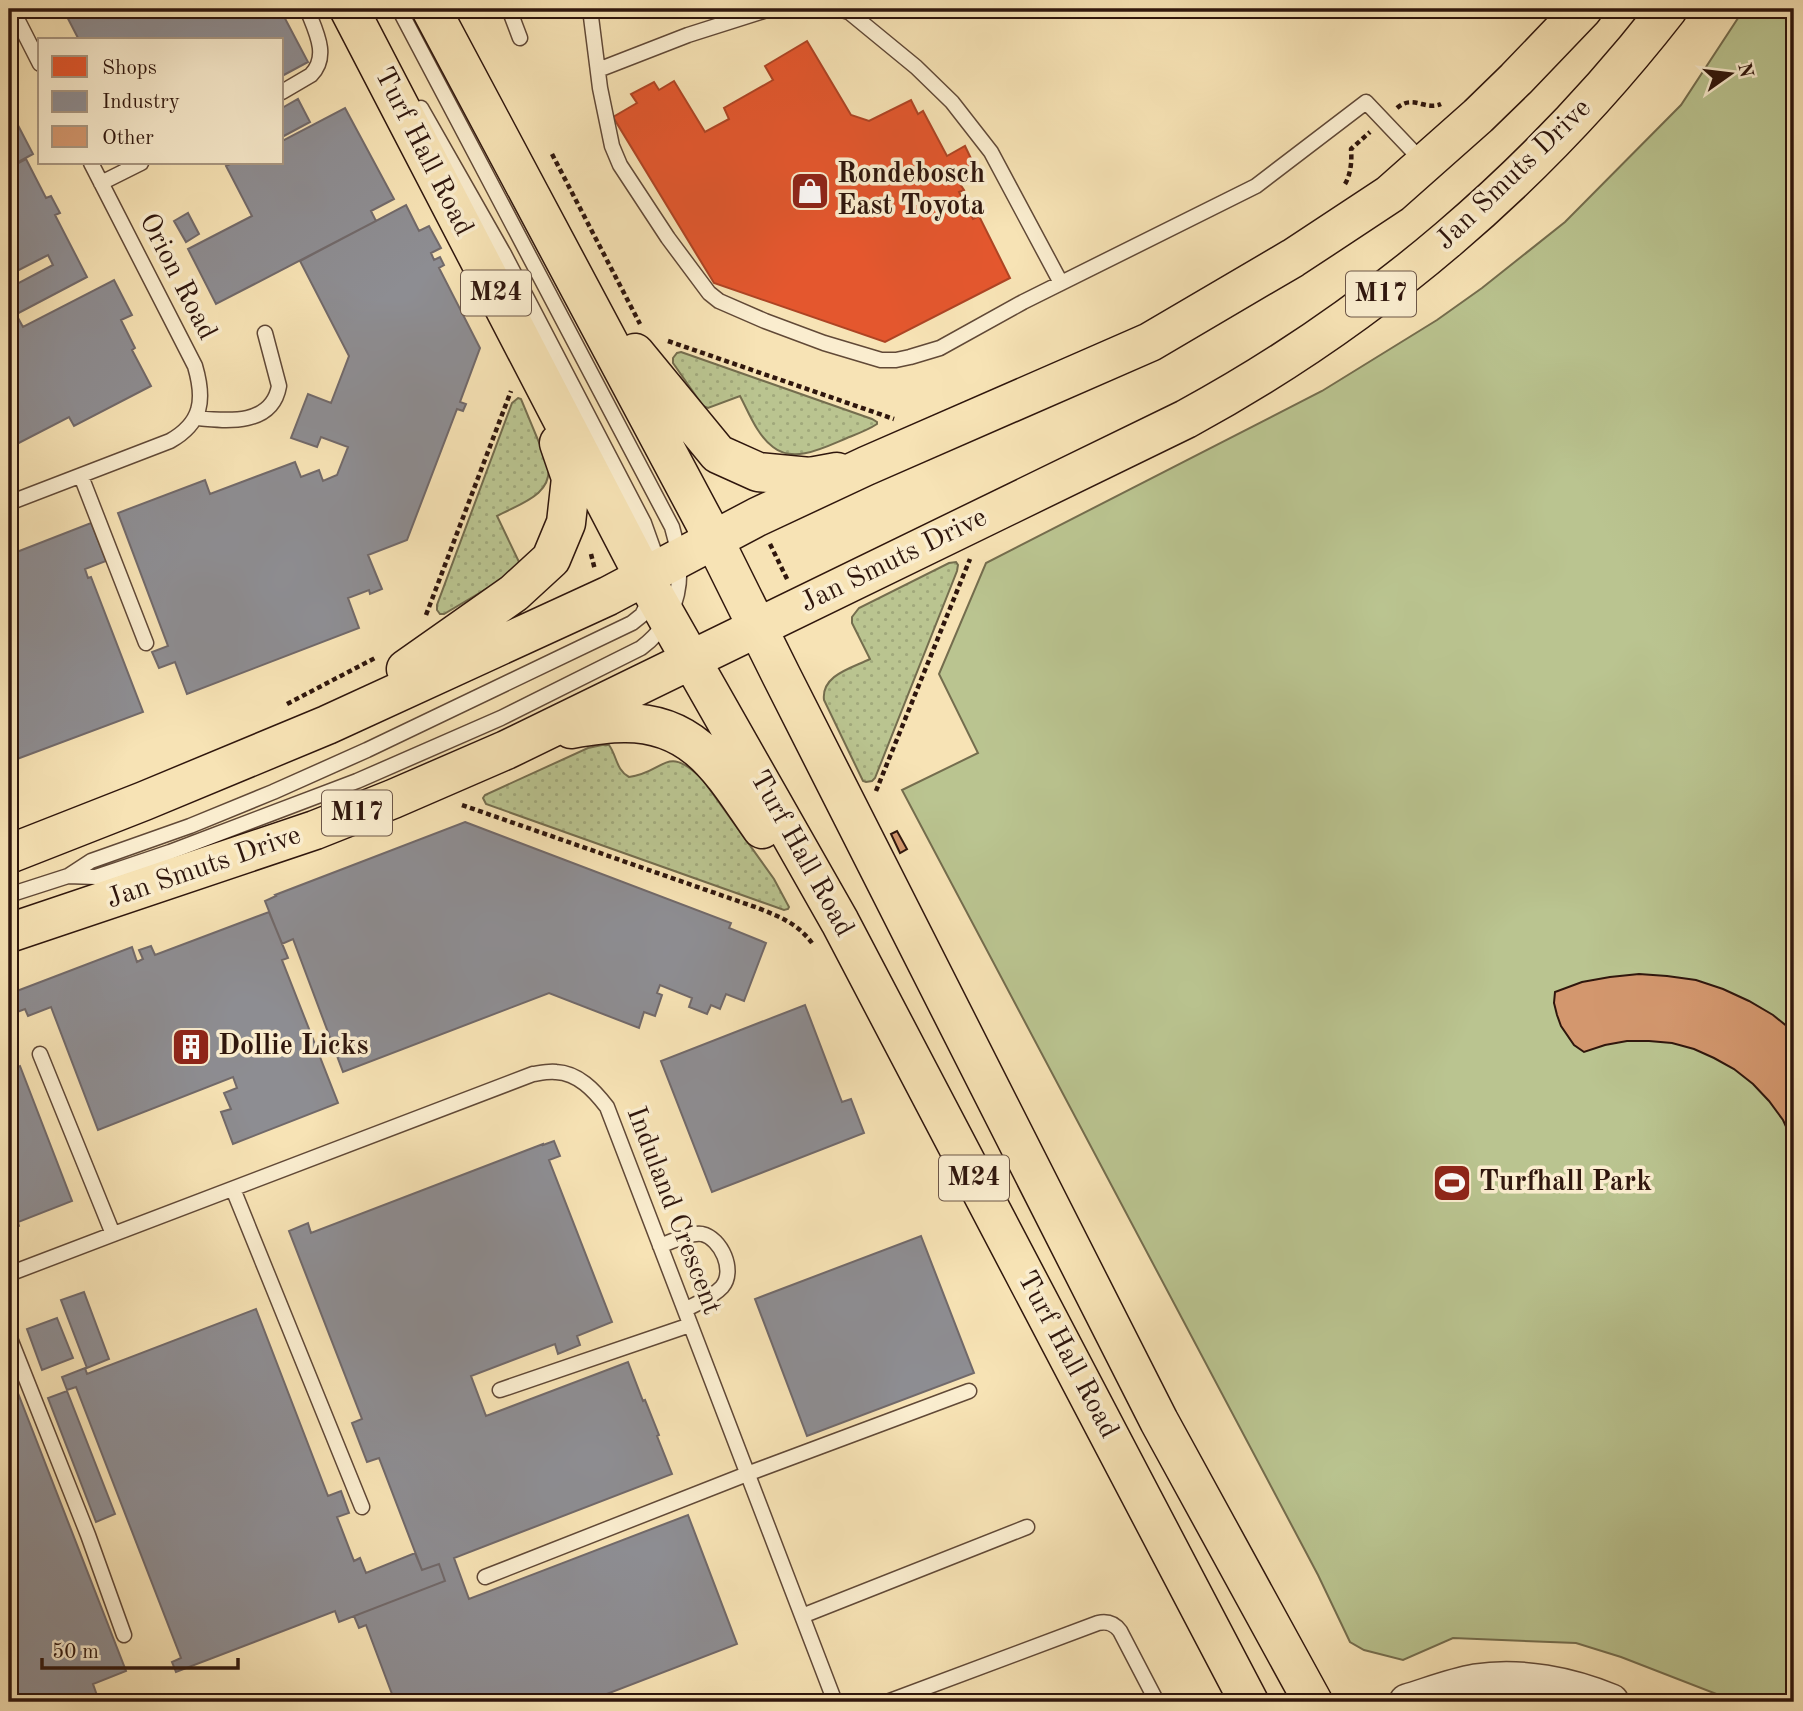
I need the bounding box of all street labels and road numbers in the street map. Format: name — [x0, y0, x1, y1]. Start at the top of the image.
street label: Turf Hall Road — [369, 63, 477, 241]
street label: Jan Smuts Drive — [1431, 94, 1597, 256]
street label: Orion Road — [133, 209, 221, 345]
road number: M24 — [461, 270, 531, 316]
road number: M17 — [1346, 272, 1416, 316]
street label: Jan Smuts Drive — [796, 504, 992, 618]
street label: Turf Hall Road — [744, 766, 858, 942]
road number: M17 — [322, 790, 392, 835]
street label: Jan Smuts Drive — [103, 822, 305, 914]
street label: Induland Crescent — [621, 1103, 725, 1319]
road number: M24 — [939, 1156, 1009, 1200]
street label: Turf Hall Road — [1011, 1267, 1123, 1443]

